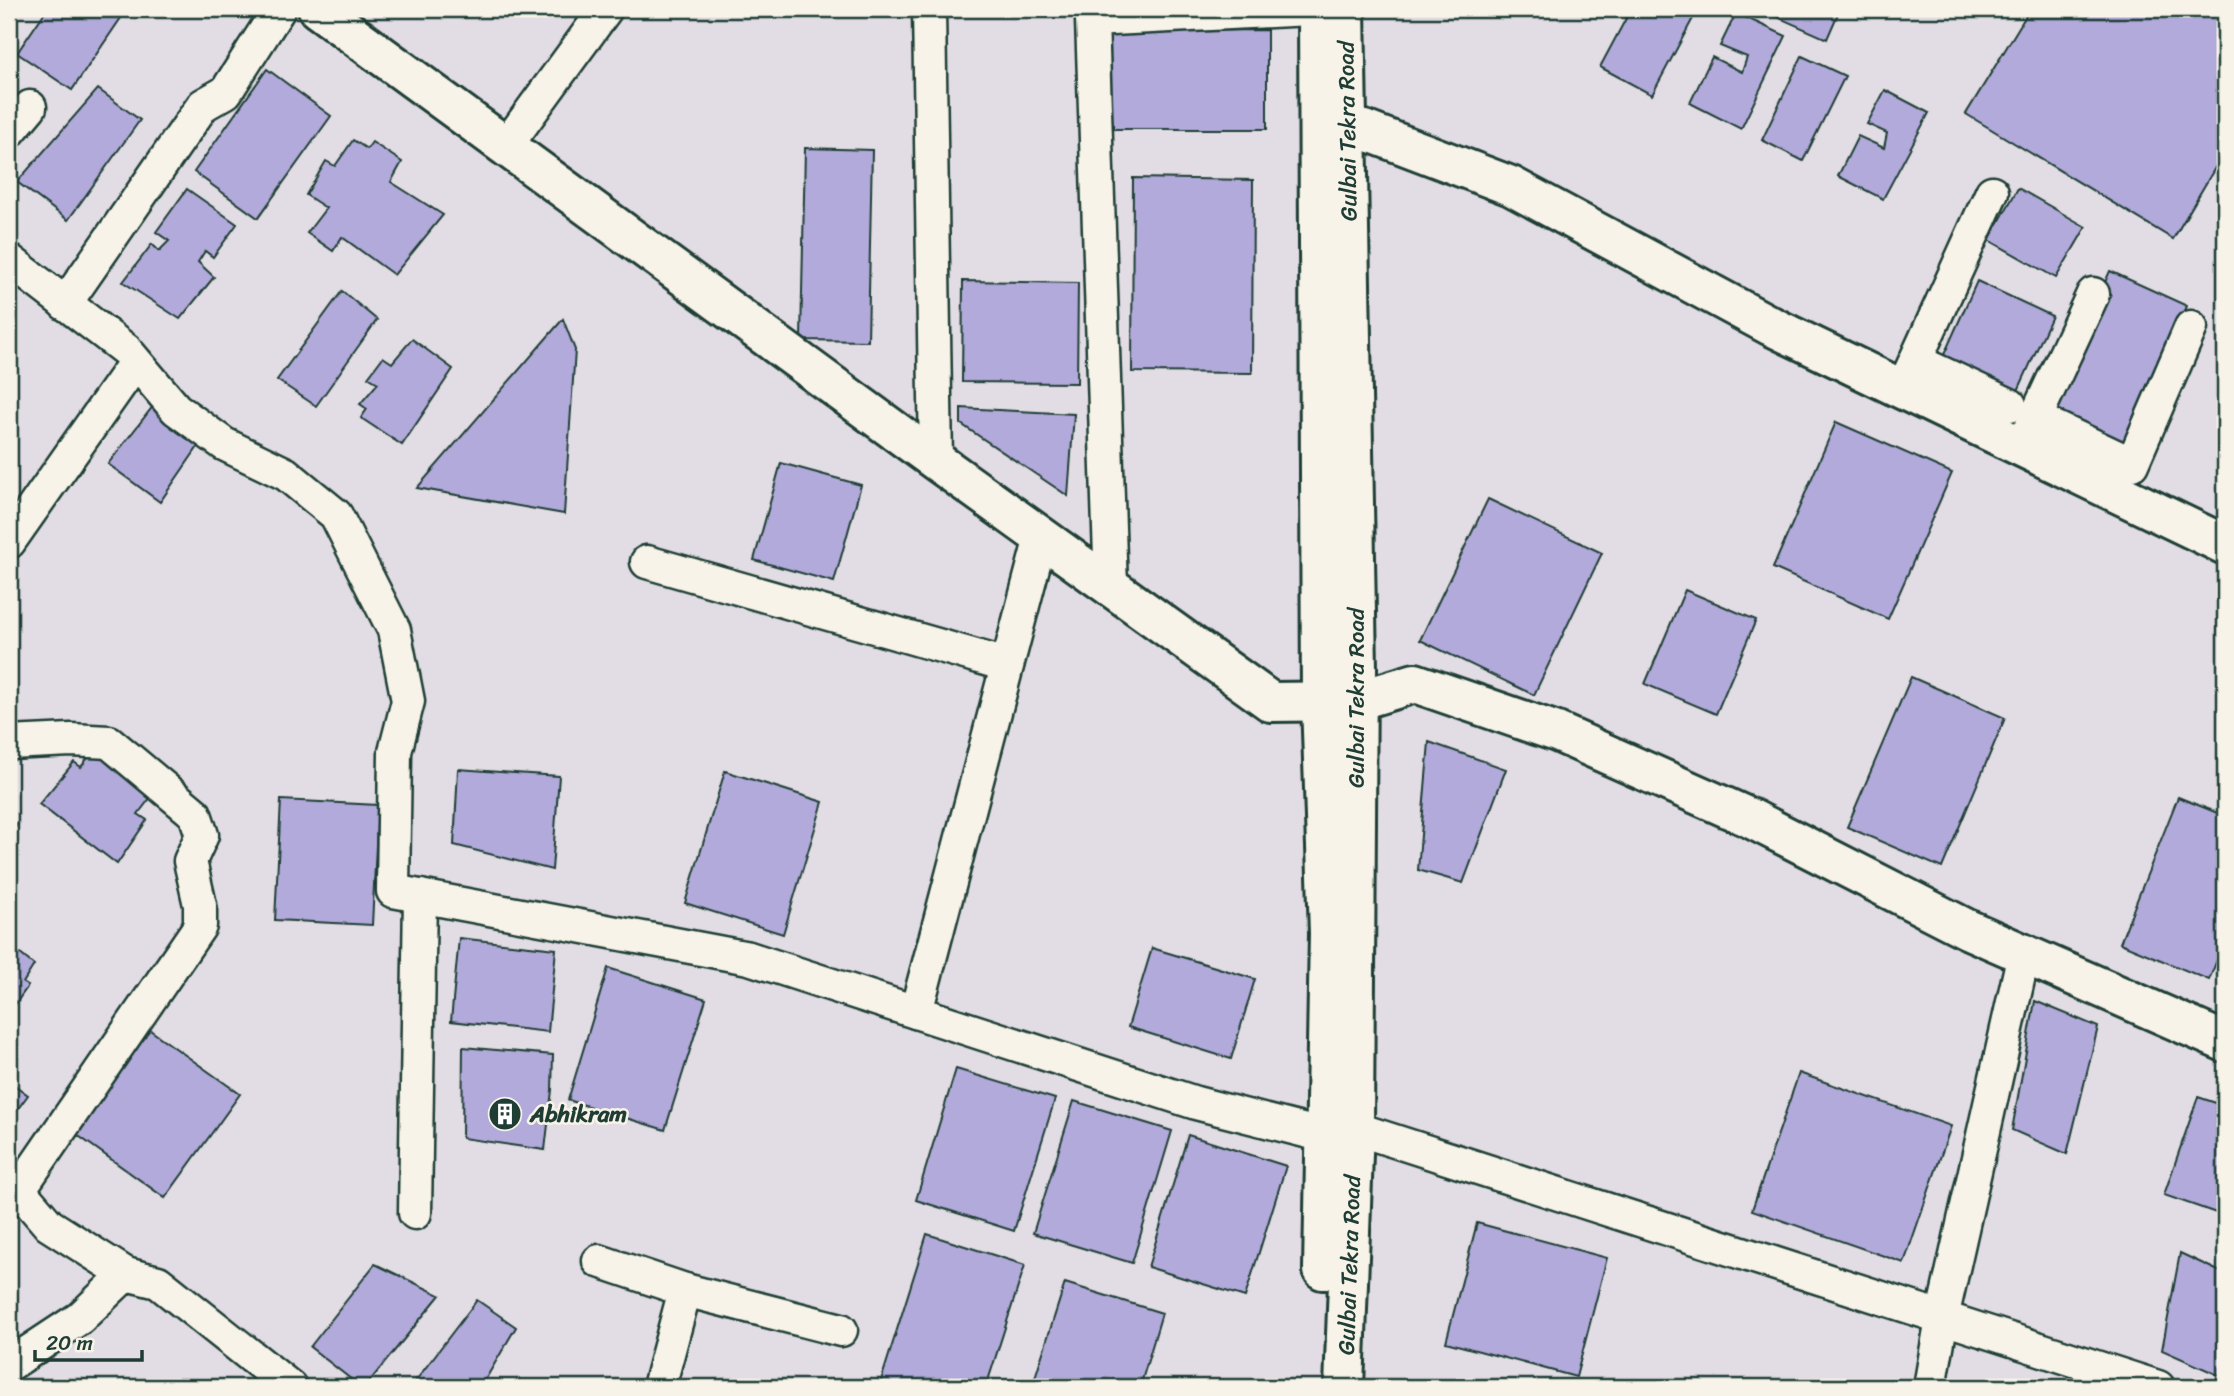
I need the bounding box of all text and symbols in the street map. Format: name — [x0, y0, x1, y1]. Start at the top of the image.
street label: Gulbai Tekra Road — [1325, 39, 1370, 221]
street label: Gulbai Tekra Road — [1336, 606, 1377, 788]
place label: Abhikram — [529, 1094, 627, 1135]
building icon: Abhikram — [486, 1095, 524, 1133]
street label: Gulbai Tekra Road — [1326, 1172, 1373, 1356]
scale bar — [35, 1319, 142, 1363]
text: 20 m — [46, 1324, 93, 1362]

